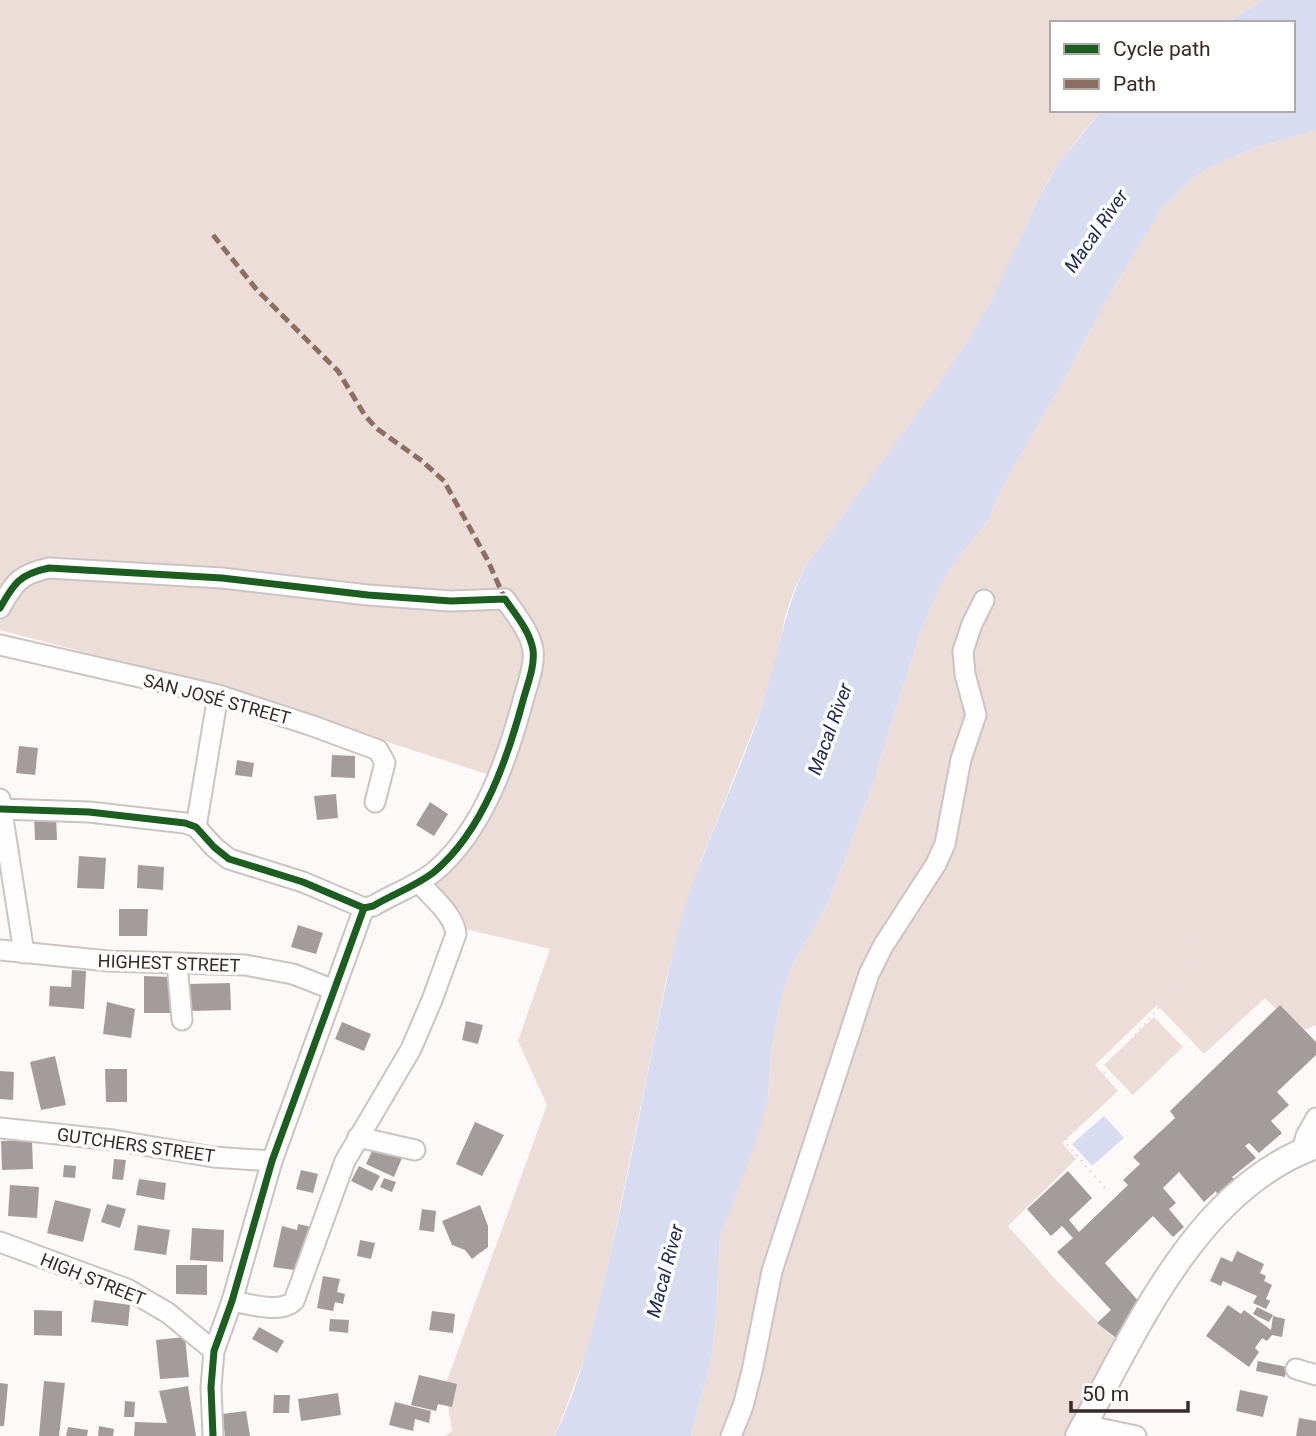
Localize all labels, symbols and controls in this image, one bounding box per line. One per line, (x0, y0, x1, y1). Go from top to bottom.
legend (1050, 21, 1295, 112)
text: Cycle path (1113, 37, 1211, 61)
text: Path (1113, 72, 1156, 96)
water label: Macal River (1059, 185, 1133, 277)
street label: SAN JOSÉ STREET (141, 669, 293, 729)
water label: Macal River (803, 679, 857, 778)
street label: HIGHEST STREET (97, 950, 241, 976)
street label: GUTCHERS STREET (56, 1124, 217, 1167)
water label: Macal River (642, 1221, 689, 1320)
street label: HIGH STREET (38, 1248, 149, 1310)
scale bar (1071, 1370, 1188, 1414)
text: 50 m (1082, 1382, 1129, 1406)

